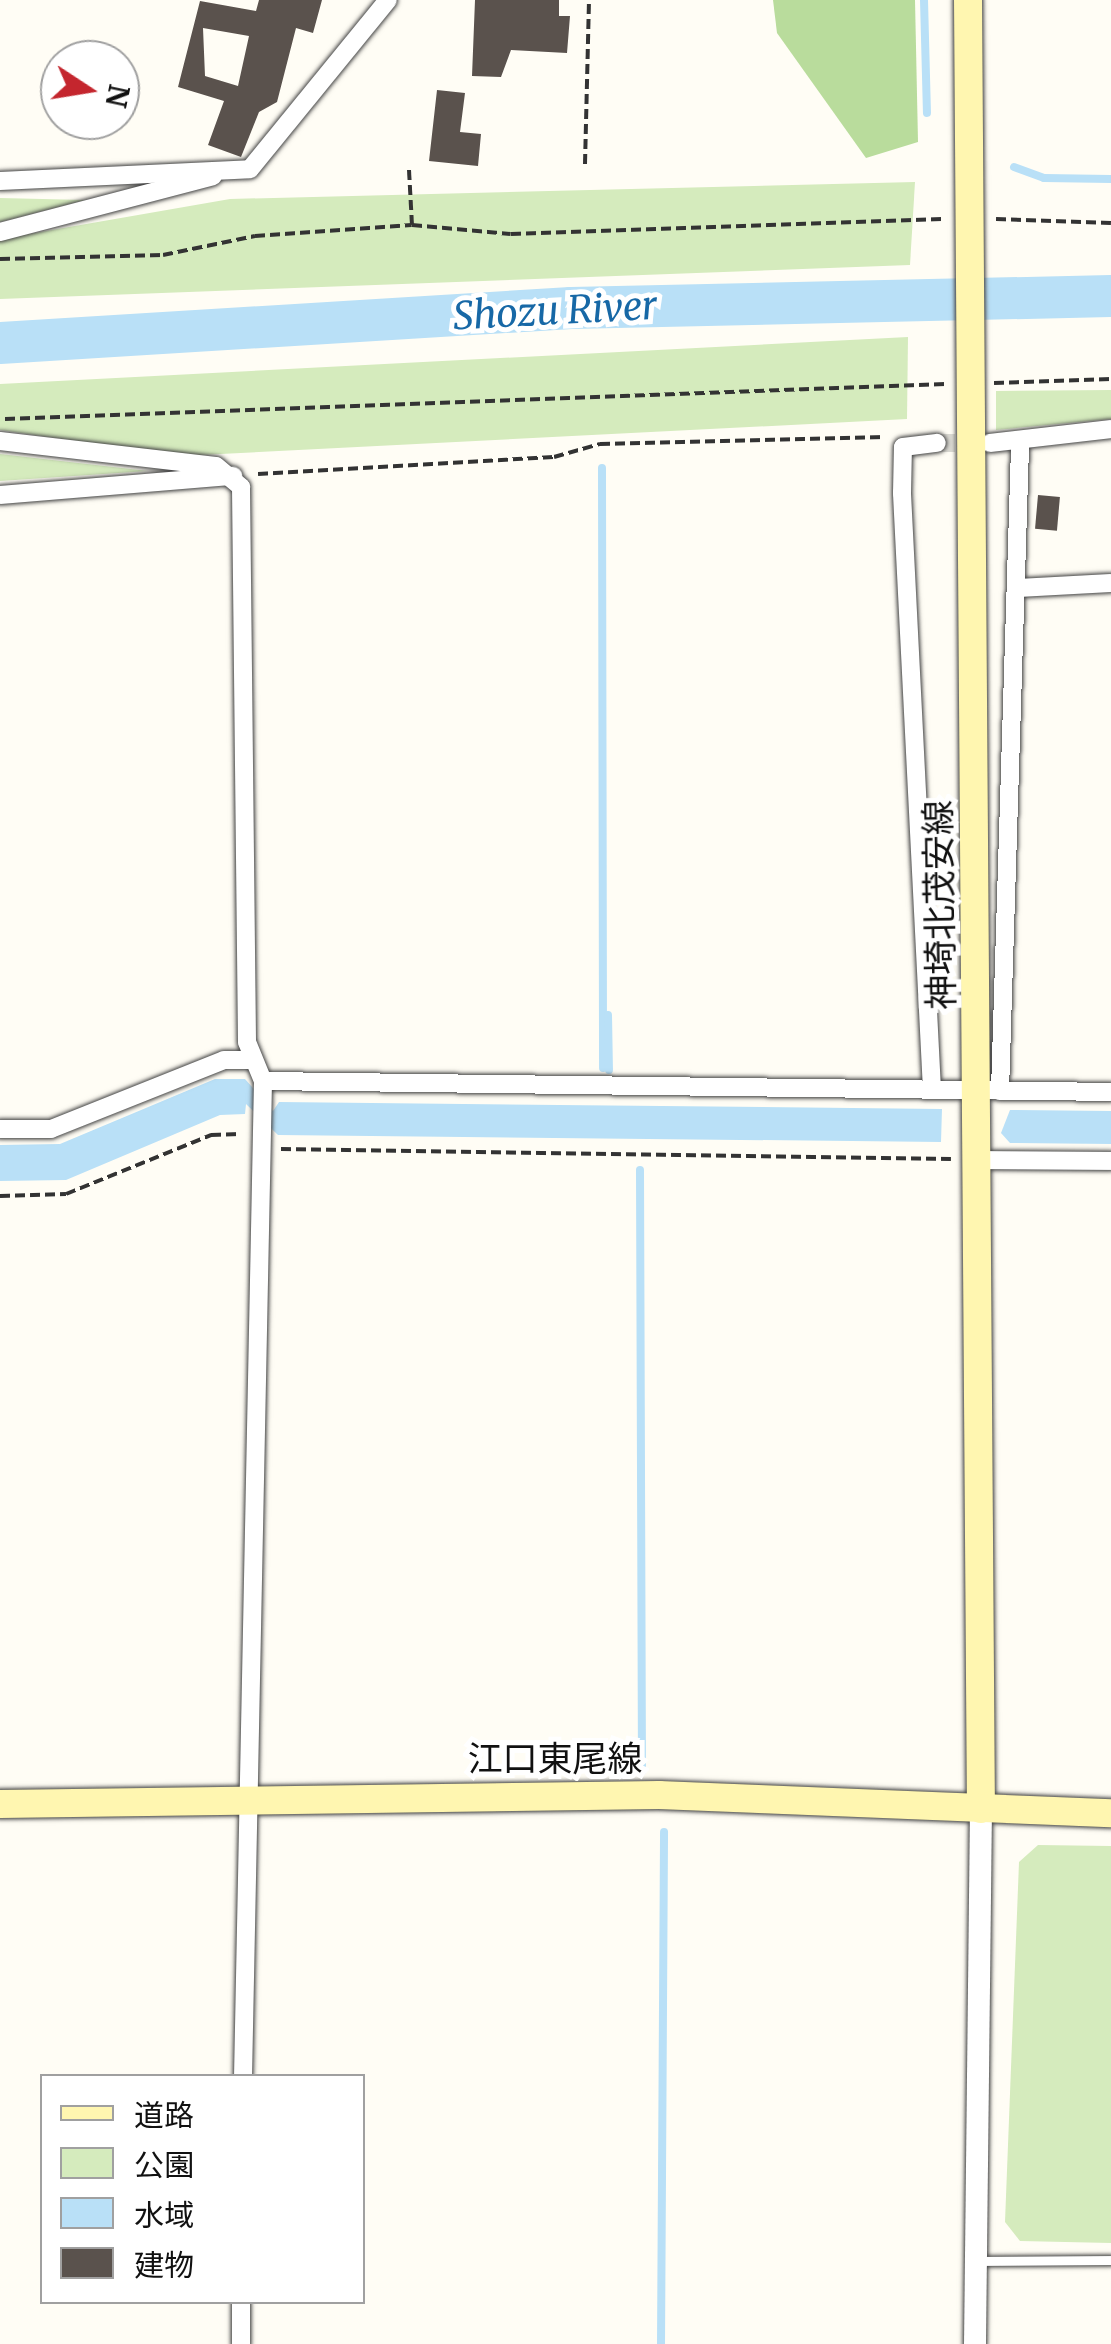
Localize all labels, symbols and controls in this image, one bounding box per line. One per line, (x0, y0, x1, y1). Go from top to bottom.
north arrow (40, 40, 140, 140)
text: N (97, 81, 137, 110)
water label: Shozu River (452, 283, 658, 339)
street label: 神埼北茂安線 (917, 800, 963, 1010)
street label: 江口東尾線 (468, 1738, 642, 1780)
legend (40, 2074, 365, 2304)
text: 道路 (134, 2096, 194, 2134)
text: 公園 (134, 2146, 194, 2184)
text: 水域 (134, 2196, 194, 2234)
text: 建物 (134, 2246, 194, 2284)

